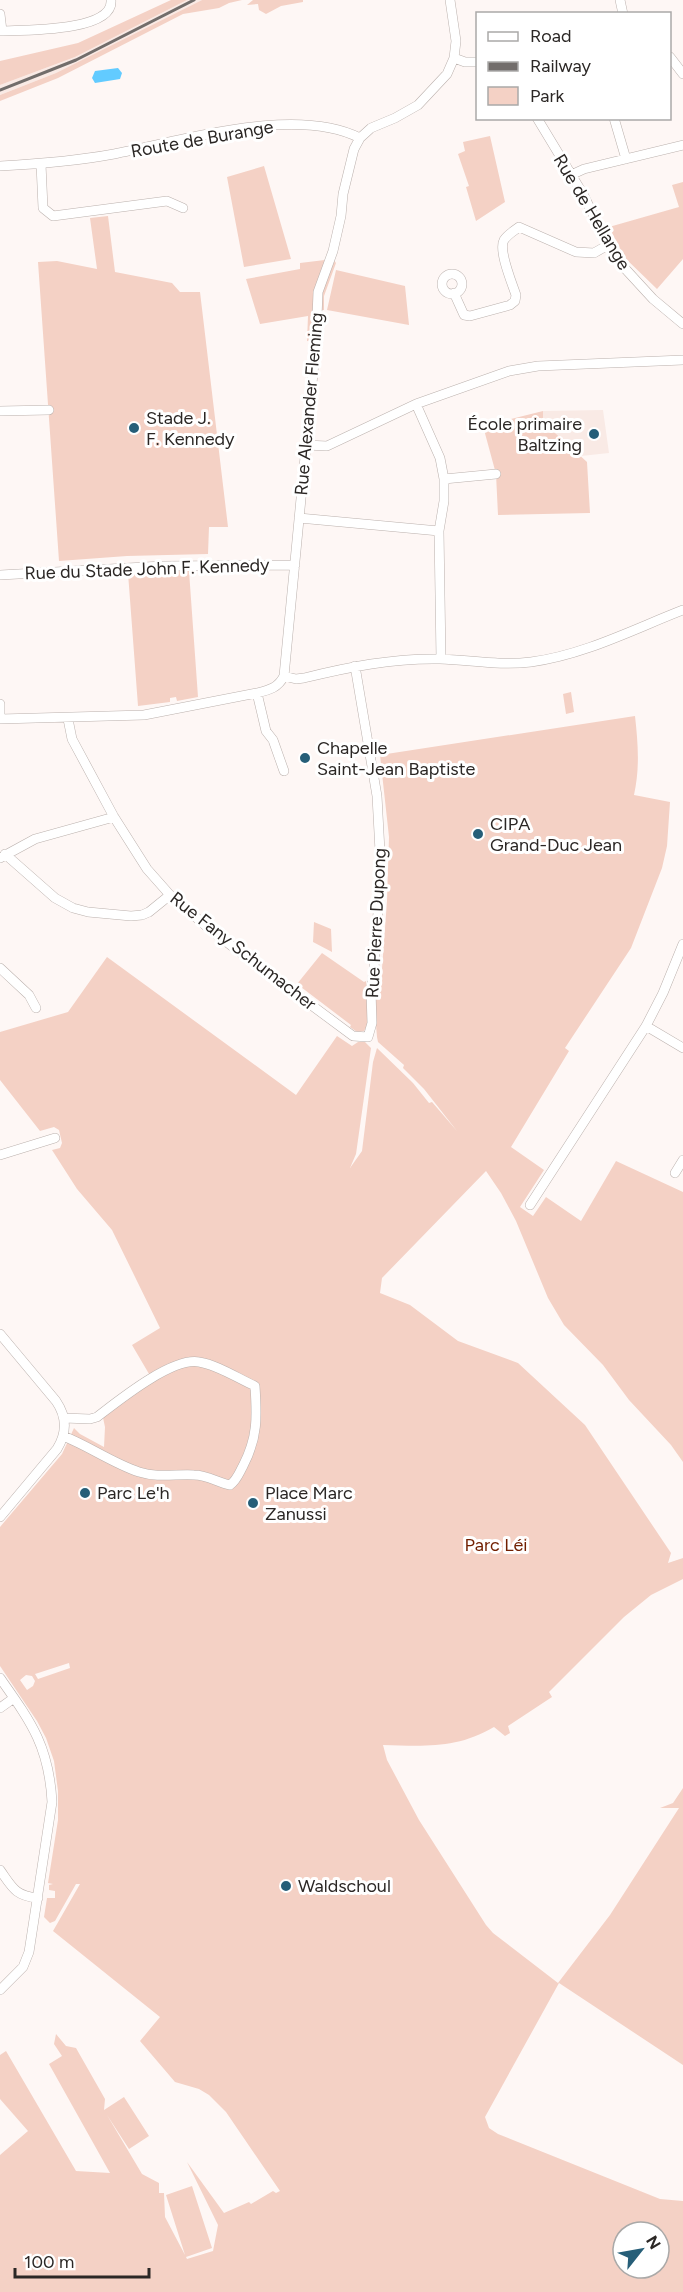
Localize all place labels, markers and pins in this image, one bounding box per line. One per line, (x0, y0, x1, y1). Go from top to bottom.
place label: Stade J. F. Kennedy (146, 407, 235, 450)
place label: École primaire Baltzing (467, 413, 582, 456)
marker: Stade J. F. Kennedy (127, 421, 141, 435)
marker: École primaire Baltzing (587, 427, 601, 441)
place label: Chapelle Saint-Jean Baptiste (317, 737, 475, 780)
marker: Chapelle Saint-Jean Baptiste (298, 751, 312, 765)
place label: CIPA Grand-Duc Jean (490, 813, 622, 856)
marker: CIPA Grand-Duc Jean (471, 827, 485, 841)
place label: Parc Le'h (97, 1482, 170, 1504)
place label: Place Marc Zanussi (265, 1482, 353, 1525)
marker: Parc Le'h (78, 1486, 92, 1500)
marker: Place Marc Zanussi (246, 1496, 260, 1510)
place label: Waldschoul (298, 1875, 391, 1897)
marker: Waldschoul (279, 1879, 293, 1893)

